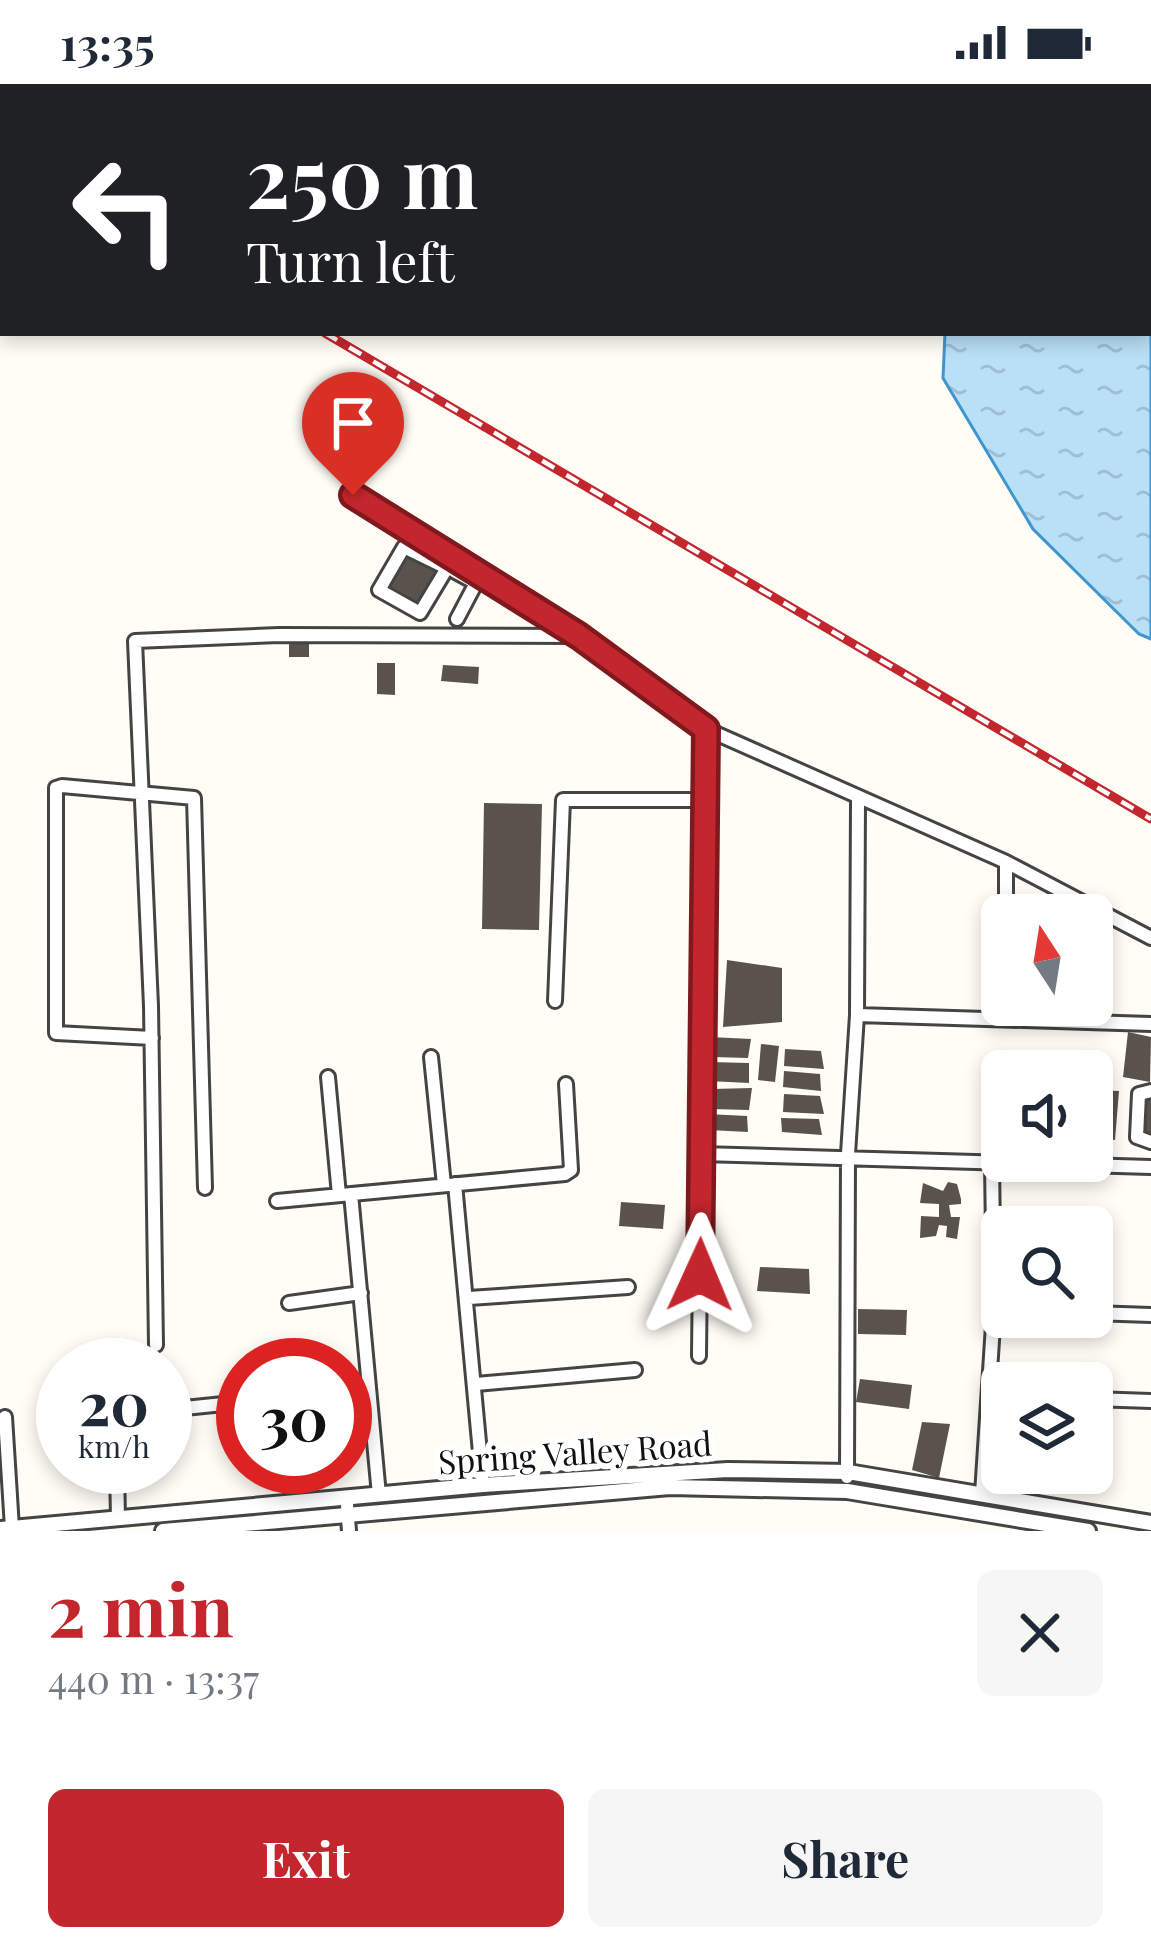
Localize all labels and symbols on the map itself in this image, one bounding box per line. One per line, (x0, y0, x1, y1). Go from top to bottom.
pin (302, 372, 404, 495)
north arrow (981, 894, 1113, 1026)
position arrow (637, 1212, 763, 1338)
speed limit sign: 30 (216, 1338, 372, 1494)
street label: Spring Valley Road (436, 1419, 713, 1483)

